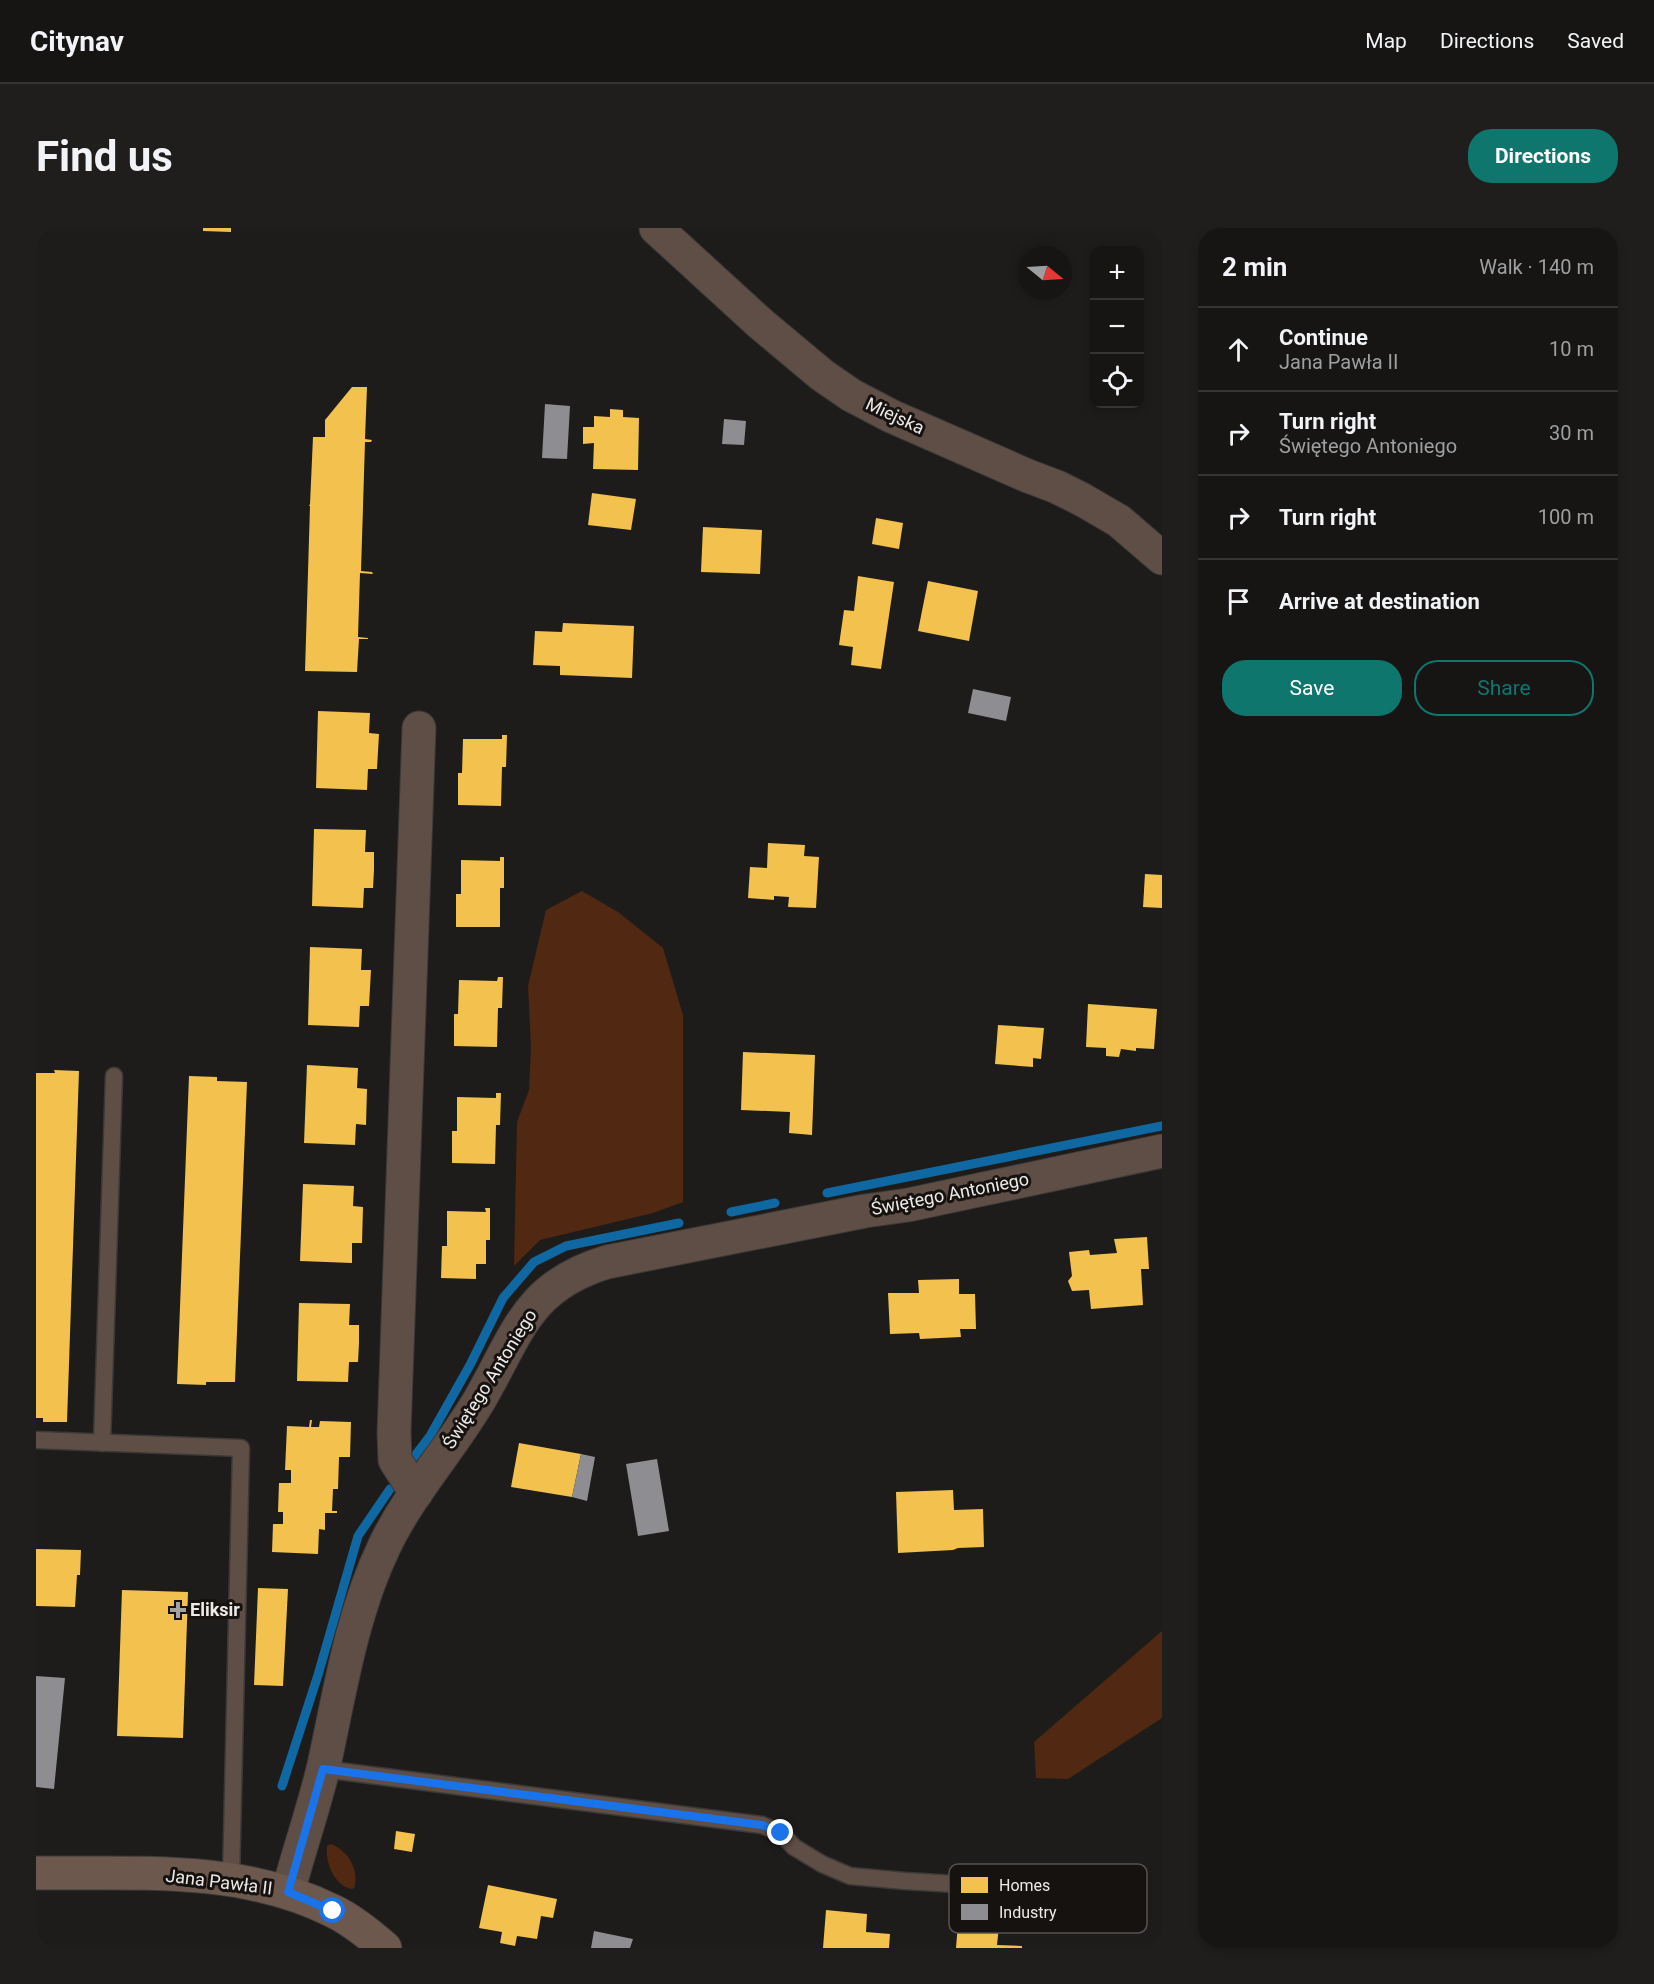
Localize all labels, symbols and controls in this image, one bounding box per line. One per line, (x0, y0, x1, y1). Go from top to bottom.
text: Citynav (30, 25, 124, 58)
text: Map (1365, 29, 1407, 53)
text: Directions (1440, 29, 1534, 53)
text: Saved (1567, 29, 1624, 53)
button: Directions (1468, 129, 1618, 183)
text: Find us (36, 132, 173, 181)
north arrow (1018, 246, 1072, 300)
map controls (1090, 246, 1144, 408)
button: + (1090, 246, 1144, 300)
text: 2 min (1222, 252, 1287, 282)
text: Walk · 140 m (1479, 255, 1594, 279)
button: − (1090, 300, 1144, 354)
text: Continue (1279, 325, 1368, 350)
icon: ahead (1222, 333, 1255, 366)
text: 10 m (1549, 337, 1594, 361)
text: Jana Pawła II (1279, 350, 1398, 374)
button: locate (1090, 354, 1144, 408)
street label: Miejska (863, 393, 928, 438)
text: Turn right (1279, 409, 1376, 434)
icon: right (1222, 417, 1255, 450)
text: 30 m (1549, 421, 1594, 445)
text: Świętego Antoniego (1279, 434, 1457, 458)
icon: right (1222, 501, 1255, 534)
text: Turn right (1279, 505, 1376, 530)
text: 100 m (1538, 505, 1594, 529)
icon: arrive (1222, 585, 1255, 618)
text: Arrive at destination (1279, 589, 1480, 614)
button: Save (1222, 660, 1402, 716)
button: Share (1414, 660, 1594, 716)
street label: Świętego Antoniego (869, 1168, 1031, 1219)
street label: Świętego Antoniego (438, 1305, 541, 1452)
place label: Eliksir (190, 1599, 240, 1620)
marker: Eliksir (171, 1603, 185, 1617)
route end (767, 1819, 793, 1845)
legend (949, 1864, 1147, 1933)
street label: Jana Pawła II (164, 1865, 274, 1898)
text: Homes (999, 1876, 1050, 1895)
route start (319, 1897, 345, 1923)
text: Industry (999, 1903, 1057, 1922)

